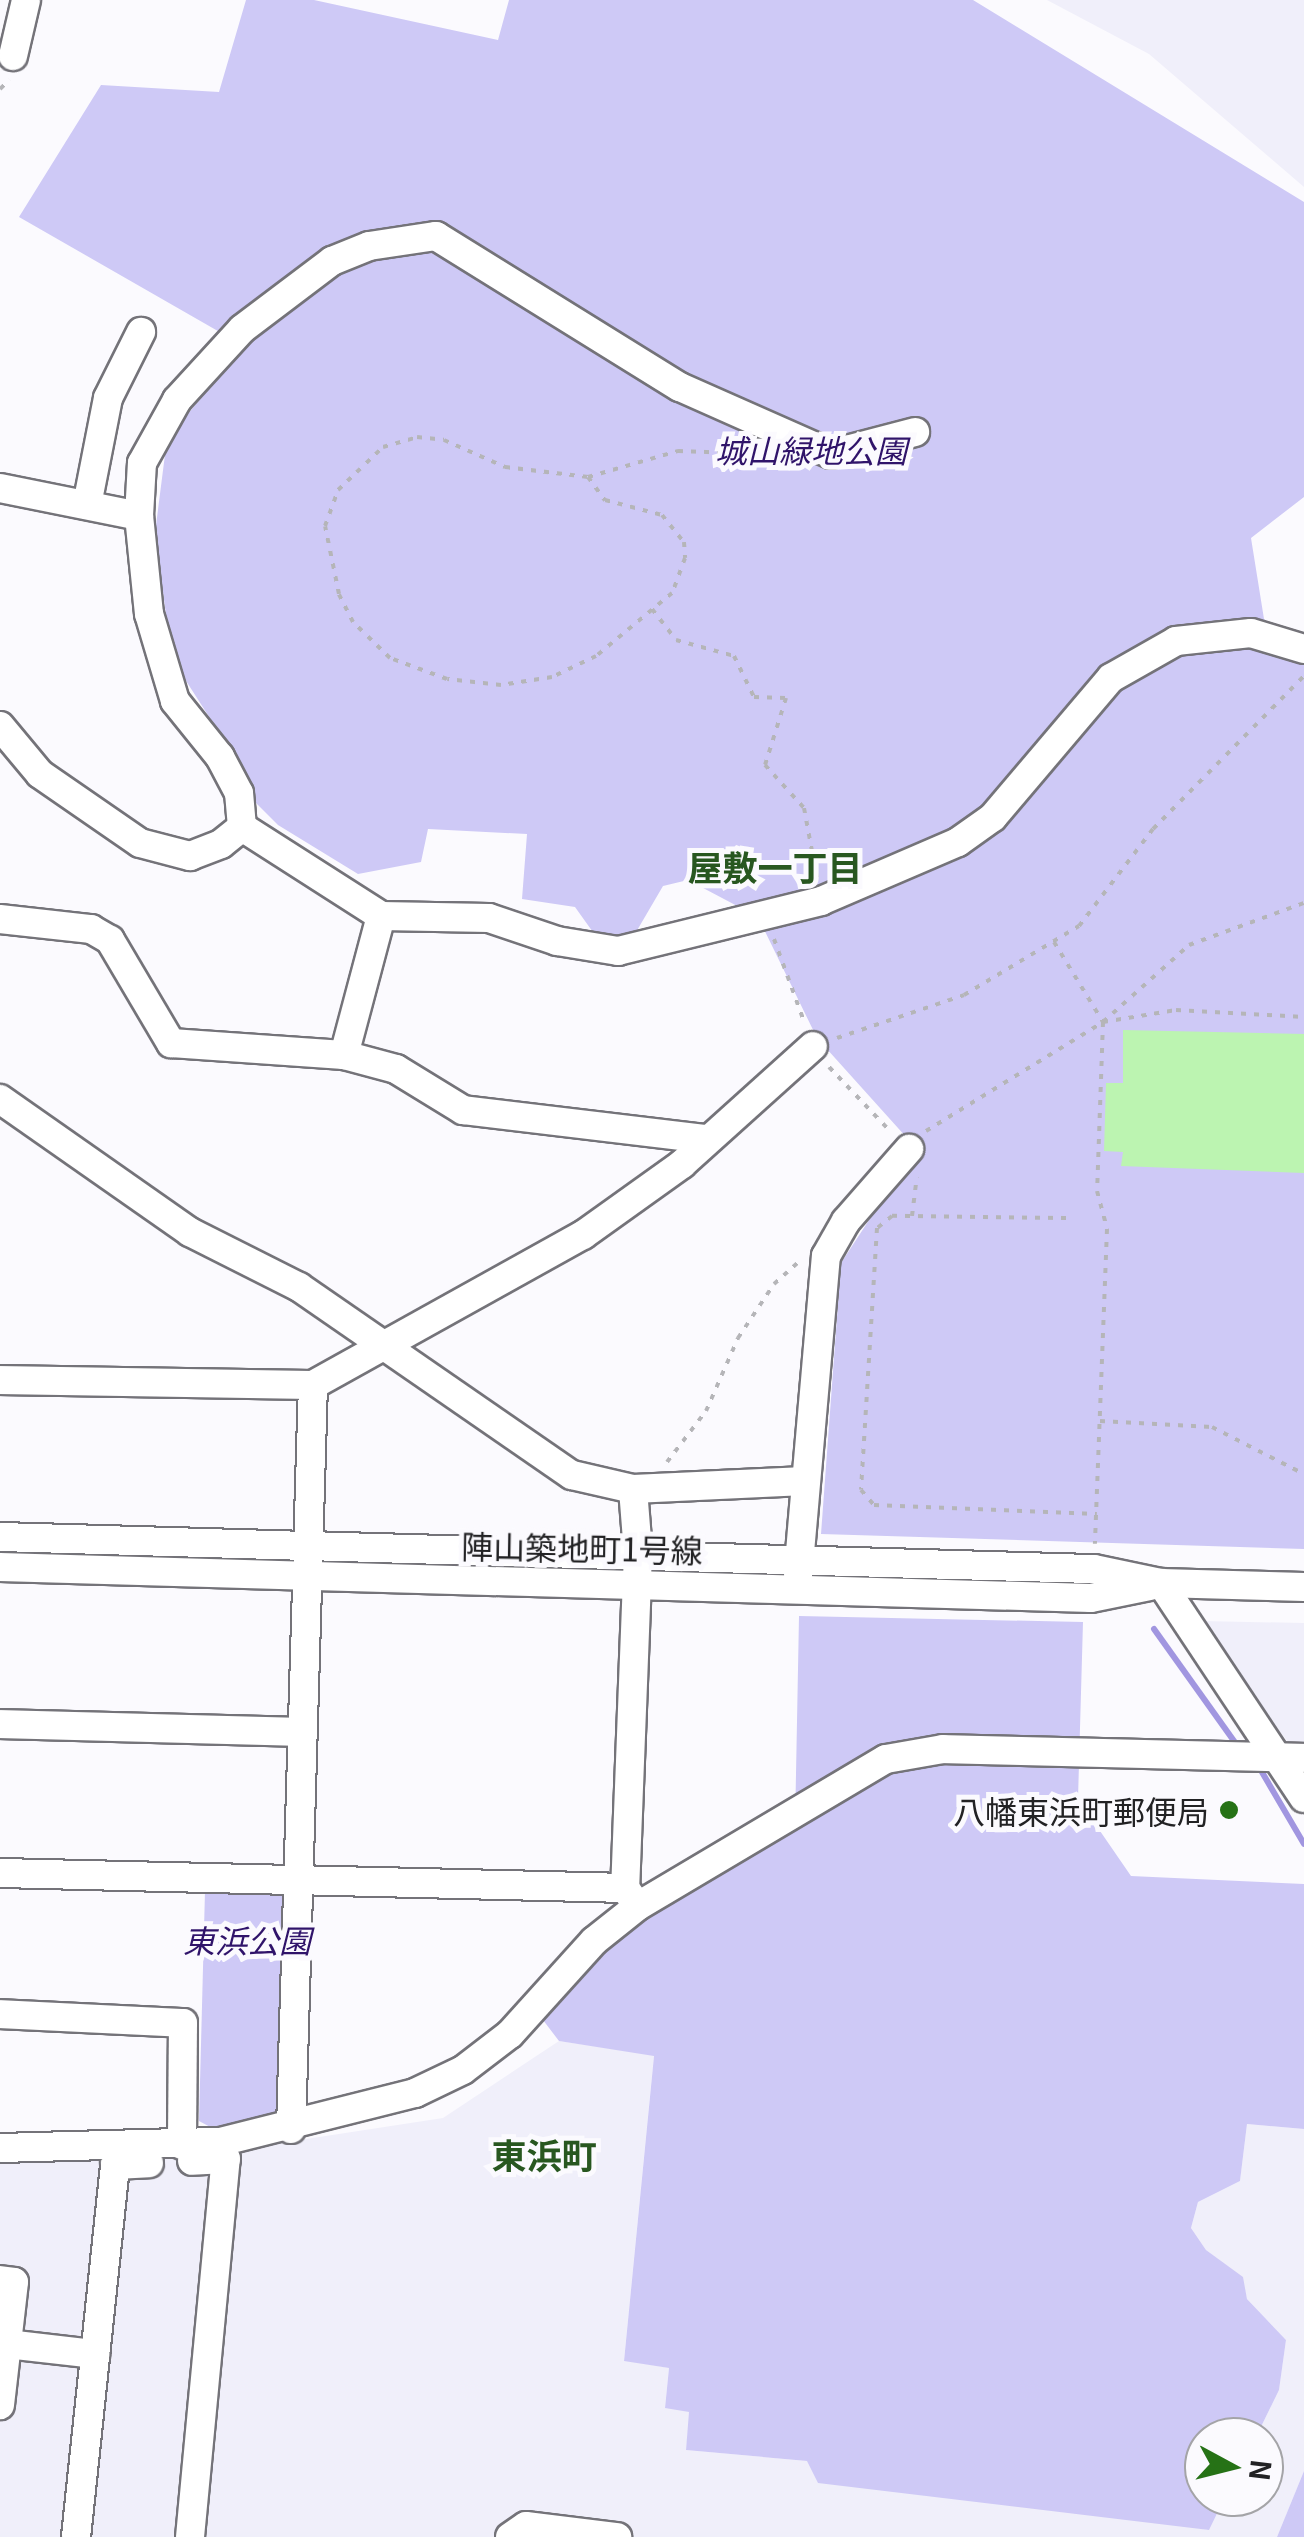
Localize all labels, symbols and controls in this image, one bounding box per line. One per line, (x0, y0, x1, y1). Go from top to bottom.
park label: 城山緑地公園 (715, 430, 907, 468)
district label: 屋敷一丁目 (688, 845, 862, 887)
street label: 陣山築地町1号線 (461, 1526, 703, 1568)
place label: 八幡東浜町郵便局 (953, 1791, 1209, 1829)
marker: 八幡東浜町郵便局 (1218, 1799, 1240, 1821)
park label: 東浜公園 (183, 1920, 311, 1958)
district label: 東浜町 (492, 2133, 596, 2175)
north arrow (1184, 2417, 1284, 2517)
text: N (1241, 2458, 1283, 2483)

